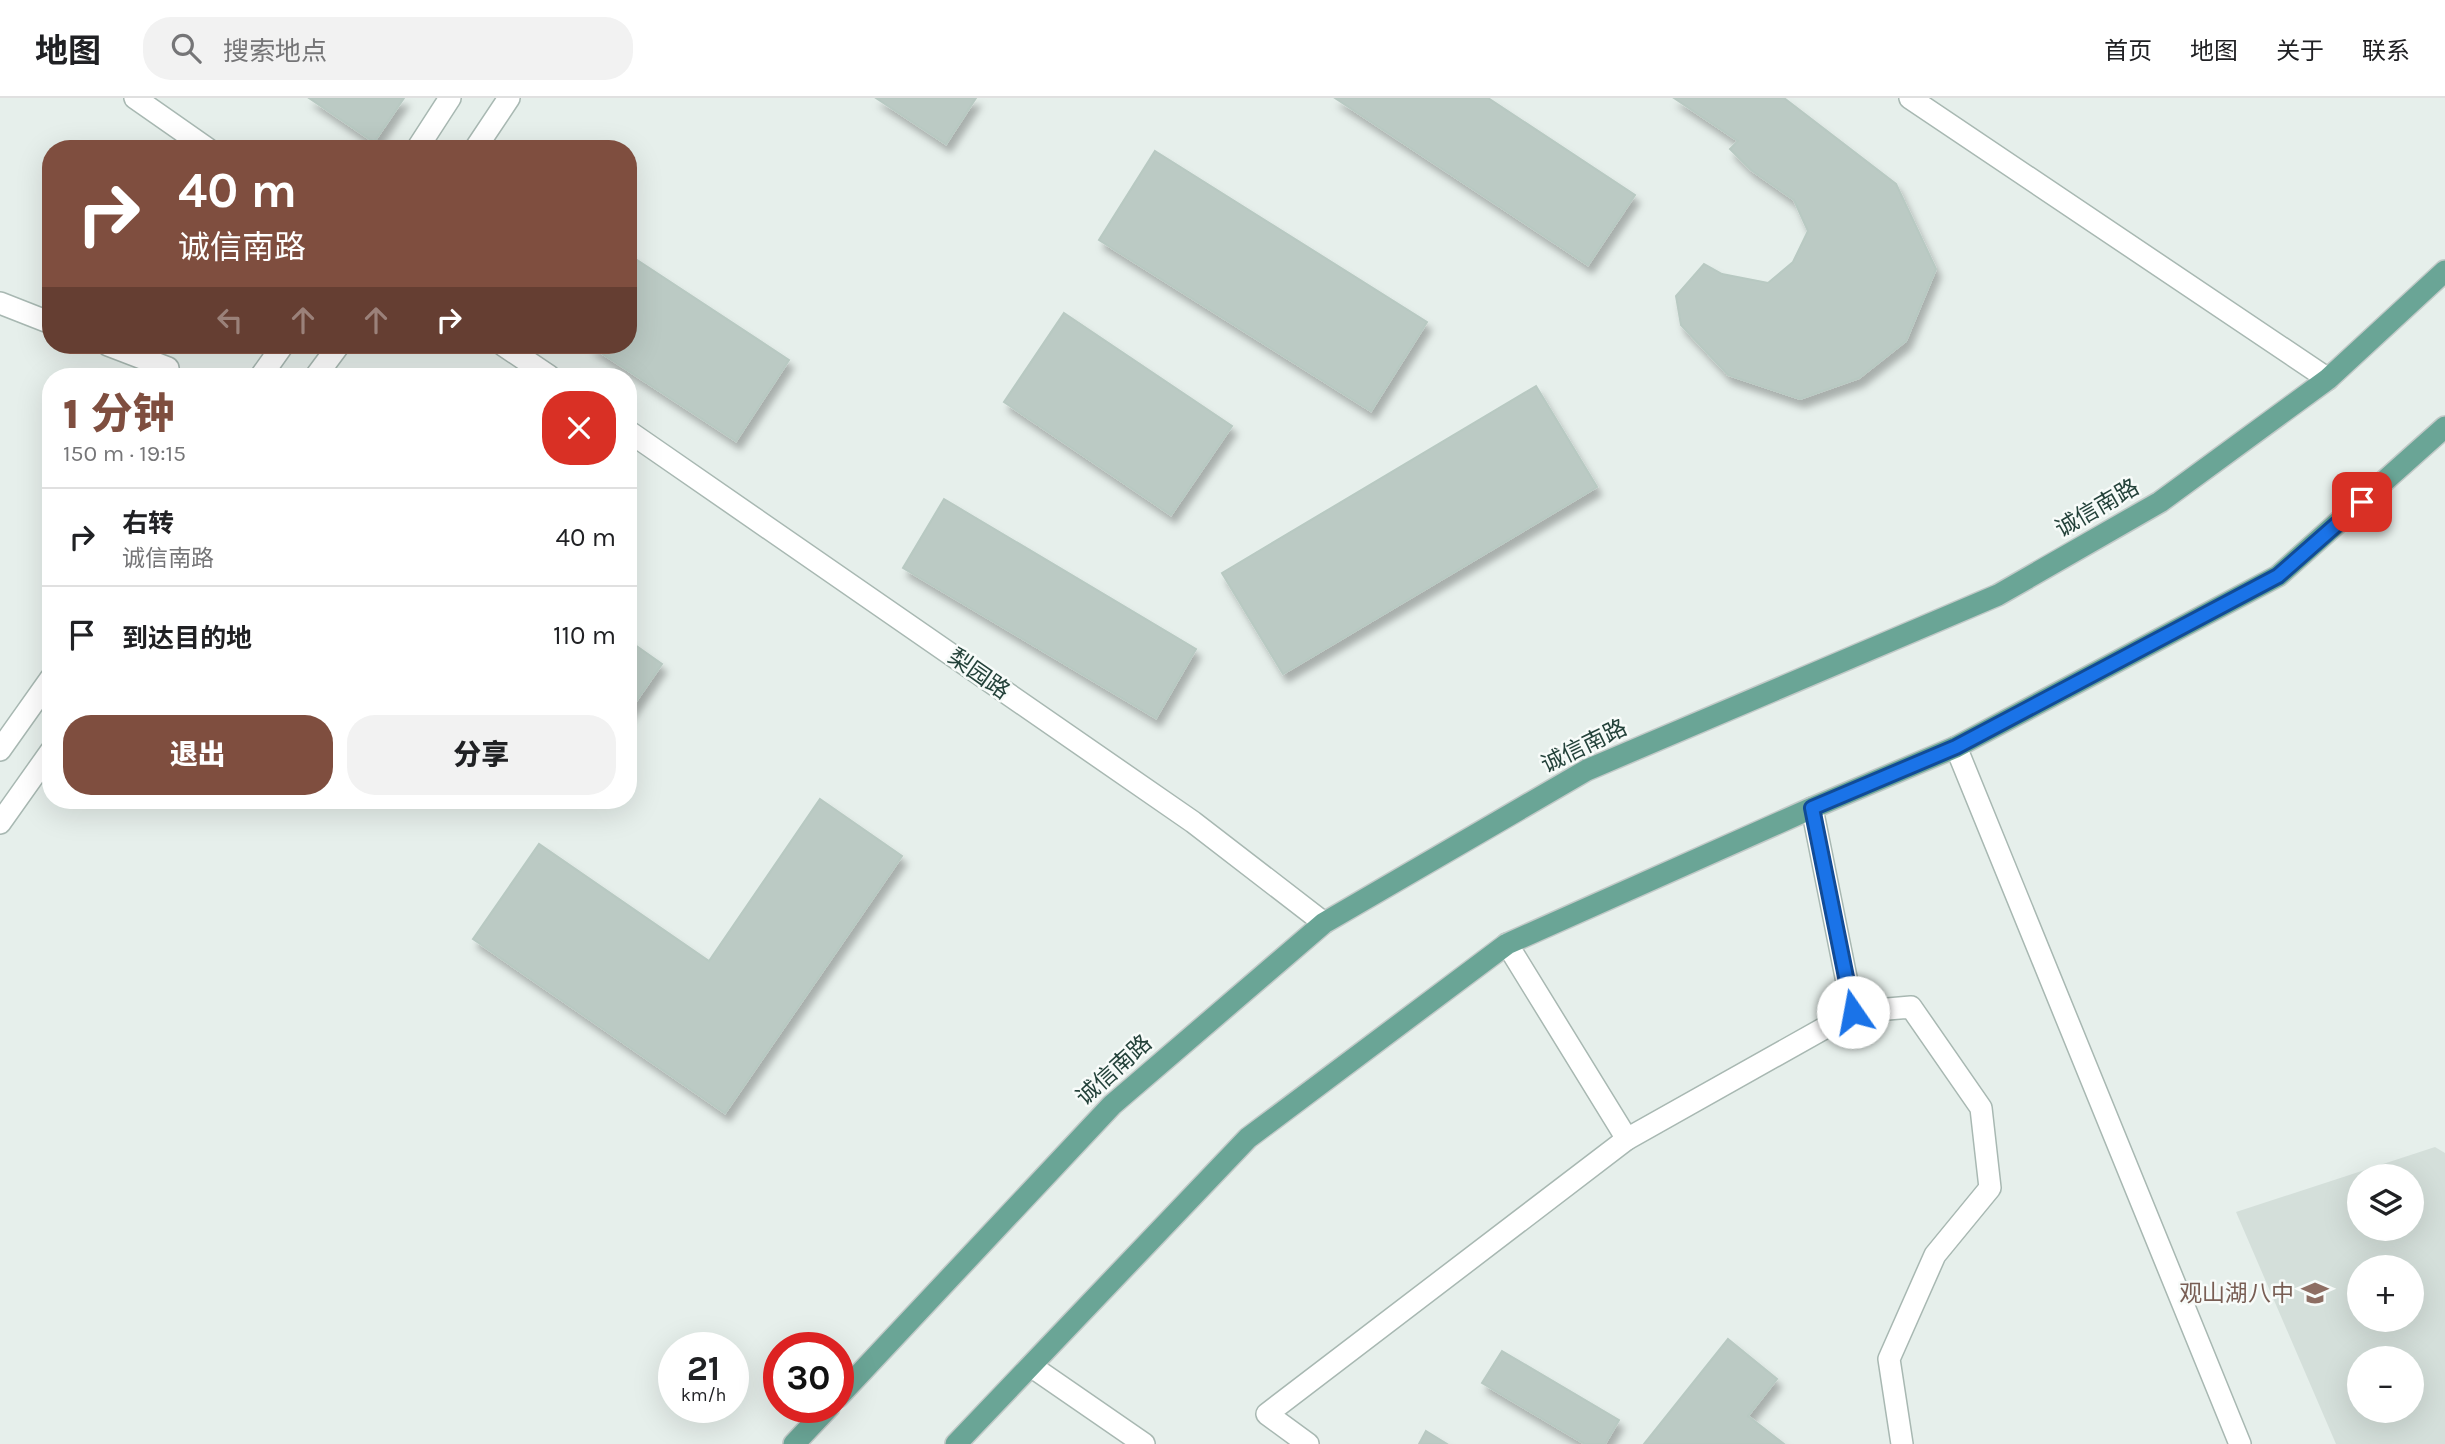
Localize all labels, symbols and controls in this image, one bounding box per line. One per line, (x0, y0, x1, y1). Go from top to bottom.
search box (143, 17, 633, 80)
icon: search (167, 29, 205, 67)
text: 地图 (35, 32, 101, 70)
text: 搜索地点 (223, 36, 327, 67)
text: 首页 (2104, 37, 2152, 65)
text: 地图 (2190, 37, 2238, 65)
text: 关于 (2276, 37, 2324, 65)
text: 联系 (2362, 37, 2410, 65)
text: 40 m (178, 162, 297, 219)
icon: right (63, 168, 154, 259)
text: 诚信南路 (178, 229, 306, 266)
icon: left (211, 301, 249, 339)
icon: ahead (284, 301, 322, 339)
icon: ahead (357, 301, 395, 339)
icon: right (430, 301, 468, 339)
text: 1 分钟 (63, 389, 174, 439)
button: close (542, 391, 616, 465)
text: 150 m · 19:15 (63, 440, 186, 467)
pin (2332, 472, 2392, 532)
street label: 诚信南路 (2050, 473, 2144, 543)
icon: arrive (2343, 483, 2381, 521)
text: 右转 (122, 508, 174, 539)
icon: right (63, 518, 101, 556)
text: 40 m (556, 522, 616, 553)
text: 诚信南路 (122, 545, 214, 572)
icon: arrive (63, 616, 101, 654)
text: 110 m (553, 620, 616, 651)
text: 到达目的地 (122, 623, 252, 654)
street label: 梨园路 (943, 643, 1015, 705)
street label: 诚信南路 (1537, 714, 1631, 778)
button: 退出 (63, 715, 333, 795)
button: 分享 (347, 715, 616, 795)
position arrow (1816, 975, 1890, 1049)
street label: 诚信南路 (1071, 1029, 1157, 1111)
map controls (2347, 1164, 2424, 1423)
button: layers (2347, 1164, 2424, 1241)
button: + (2347, 1255, 2424, 1332)
school or university icon: 观山湖八中 (2300, 1278, 2330, 1308)
place label: 观山湖八中 (2179, 1280, 2294, 1307)
speed limit sign: 30 (763, 1332, 854, 1423)
button: − (2347, 1346, 2424, 1423)
text: 21 (687, 1348, 720, 1389)
text: km/h (681, 1384, 726, 1406)

